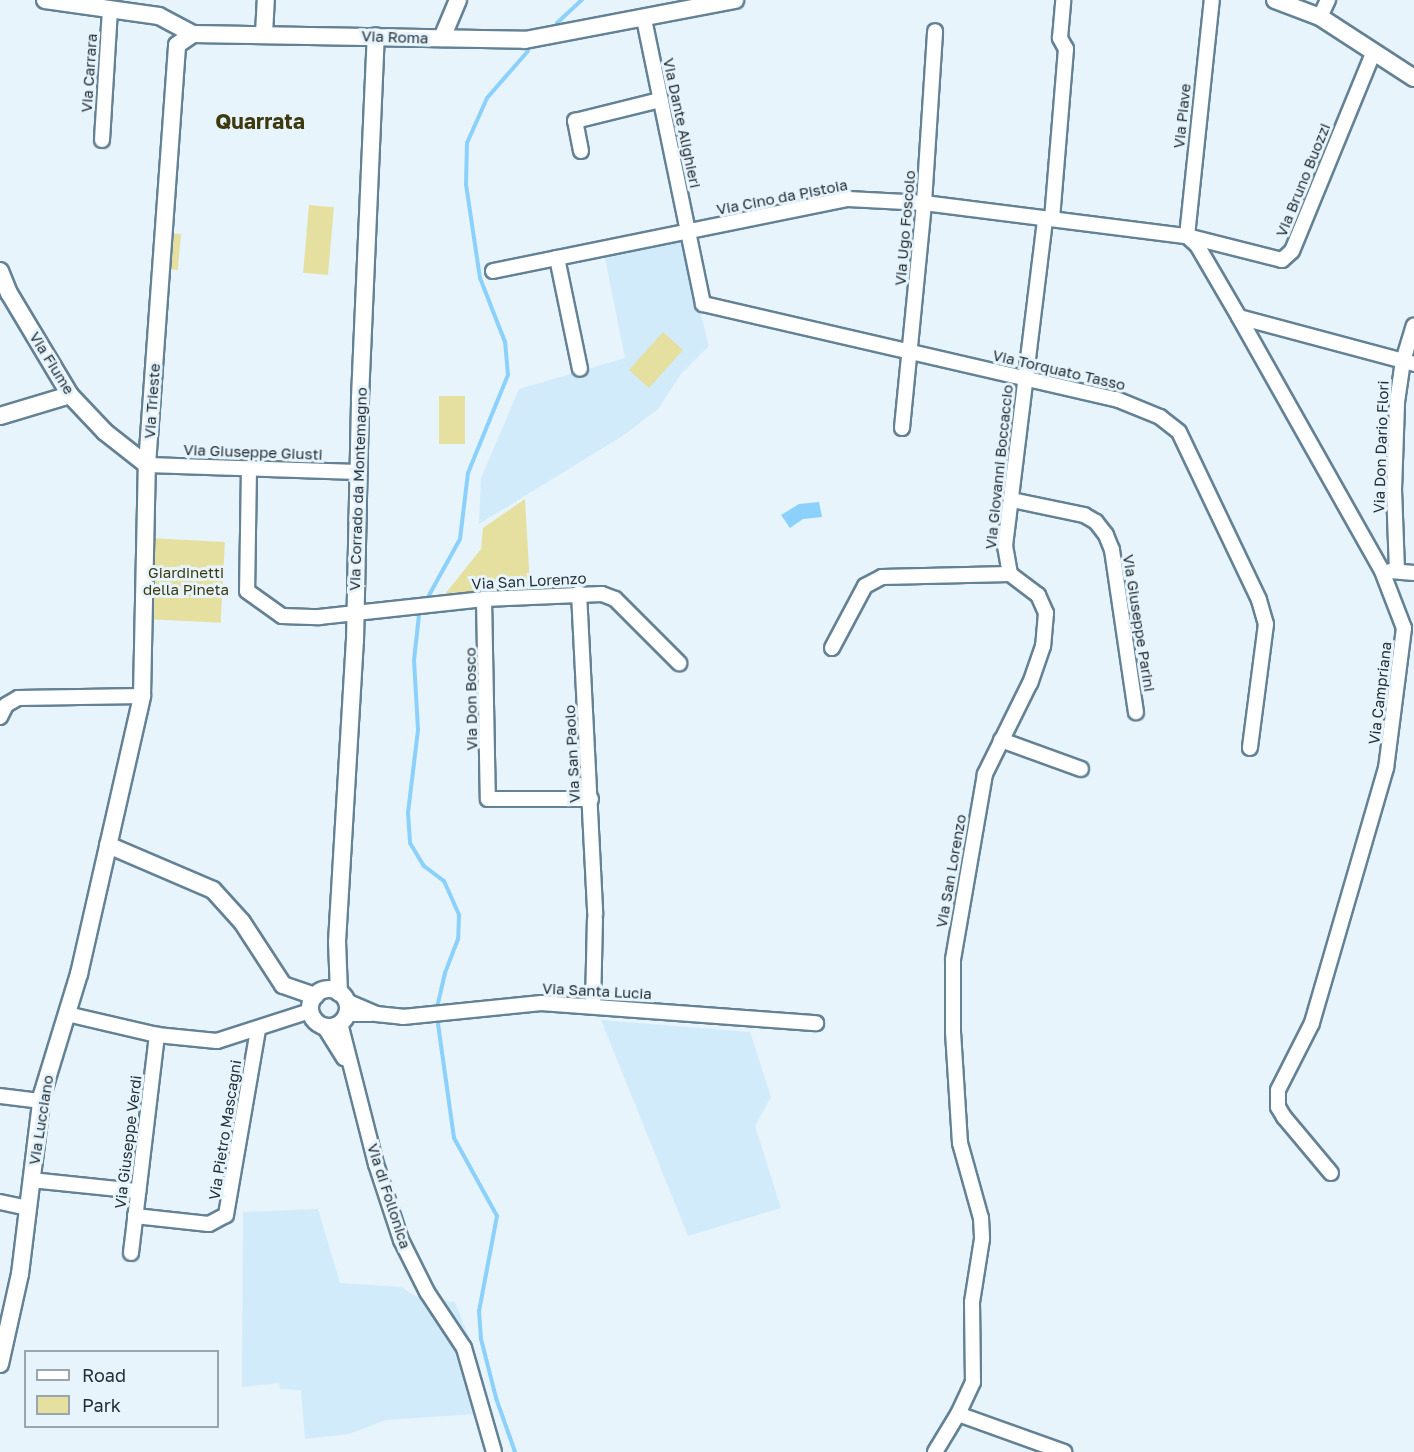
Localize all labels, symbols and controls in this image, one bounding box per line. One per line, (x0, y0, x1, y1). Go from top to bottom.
street label: Via Roma (361, 27, 429, 47)
street label: Via Carrara (77, 33, 101, 113)
street label: Via Dante Alighieri (659, 56, 705, 190)
street label: Via Piave (1170, 83, 1194, 149)
district label: Quarrata (215, 108, 305, 134)
street label: Via Bruno Buozzi (1272, 121, 1334, 239)
street label: Via Ugo Foscolo (891, 170, 919, 286)
street label: Via Cino da Pistoia (715, 175, 849, 219)
street label: Via Fiume (26, 328, 78, 398)
street label: Via Torquato Tasso (991, 346, 1127, 394)
street label: Via Trieste (140, 363, 164, 439)
street label: Via Don Dario Flori (1370, 380, 1392, 514)
street label: Via Giovanni Boccaccio (981, 384, 1017, 550)
street label: Via Corrado da Montemagno (345, 387, 371, 591)
street label: Via Giuseppe Giusti (183, 441, 323, 463)
street label: Via Giuseppe Parini (1119, 553, 1159, 693)
park label: Giardinetti della Pineta (143, 563, 229, 598)
street label: Via San Lorenzo (471, 569, 587, 593)
street label: Via Campriana (1365, 641, 1395, 745)
street label: Via Don Bosco (461, 647, 481, 751)
street label: Via San Paolo (560, 705, 584, 803)
street label: Via San Lorenzo (932, 813, 970, 929)
street label: Via Santa Lucia (542, 979, 652, 1003)
street label: Via Pietro Mascagni (205, 1059, 245, 1201)
street label: Via Lucciano (25, 1074, 57, 1166)
street label: Via Giuseppe Verdi (111, 1074, 145, 1210)
street label: Via di Follonica (364, 1141, 414, 1251)
legend (24, 1350, 219, 1428)
text: Road (82, 1364, 126, 1386)
text: Park (82, 1394, 121, 1416)

